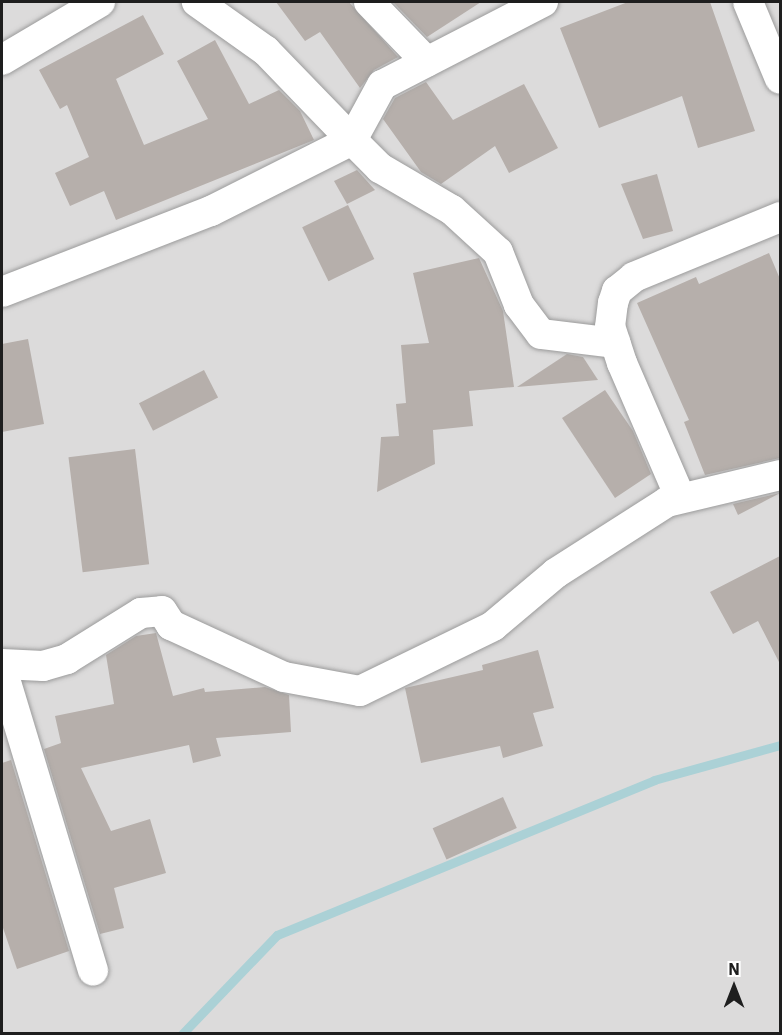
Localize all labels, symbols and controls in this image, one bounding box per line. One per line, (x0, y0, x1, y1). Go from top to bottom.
north arrow (704, 957, 764, 1017)
text: N (728, 959, 740, 979)

